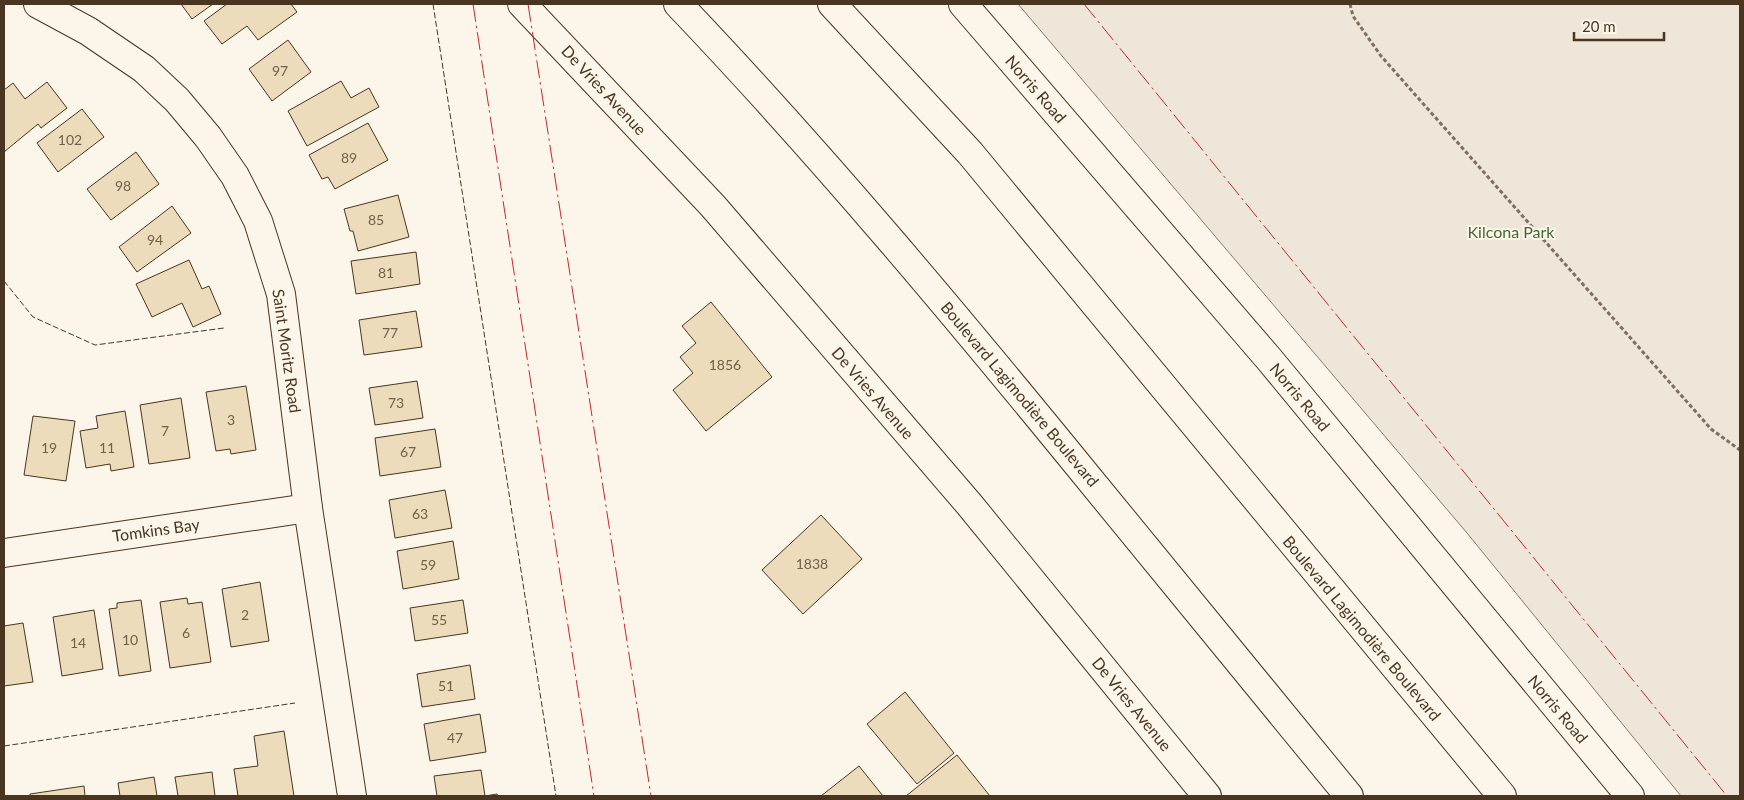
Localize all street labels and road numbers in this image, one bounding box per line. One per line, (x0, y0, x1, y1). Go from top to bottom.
street label: De Vries Avenue (558, 41, 651, 138)
street label: Norris Road (1002, 51, 1071, 126)
street label: Saint Moritz Road (269, 288, 306, 414)
street label: Boulevard Lagimodière Boulevard (937, 297, 1103, 490)
street label: De Vries Avenue (828, 343, 918, 443)
street label: Norris Road (1266, 359, 1334, 435)
street label: Tomkins Bay (111, 514, 202, 545)
street label: Boulevard Lagimodière Boulevard (1279, 531, 1445, 724)
street label: De Vries Avenue (1089, 653, 1176, 755)
street label: Norris Road (1524, 671, 1592, 747)

